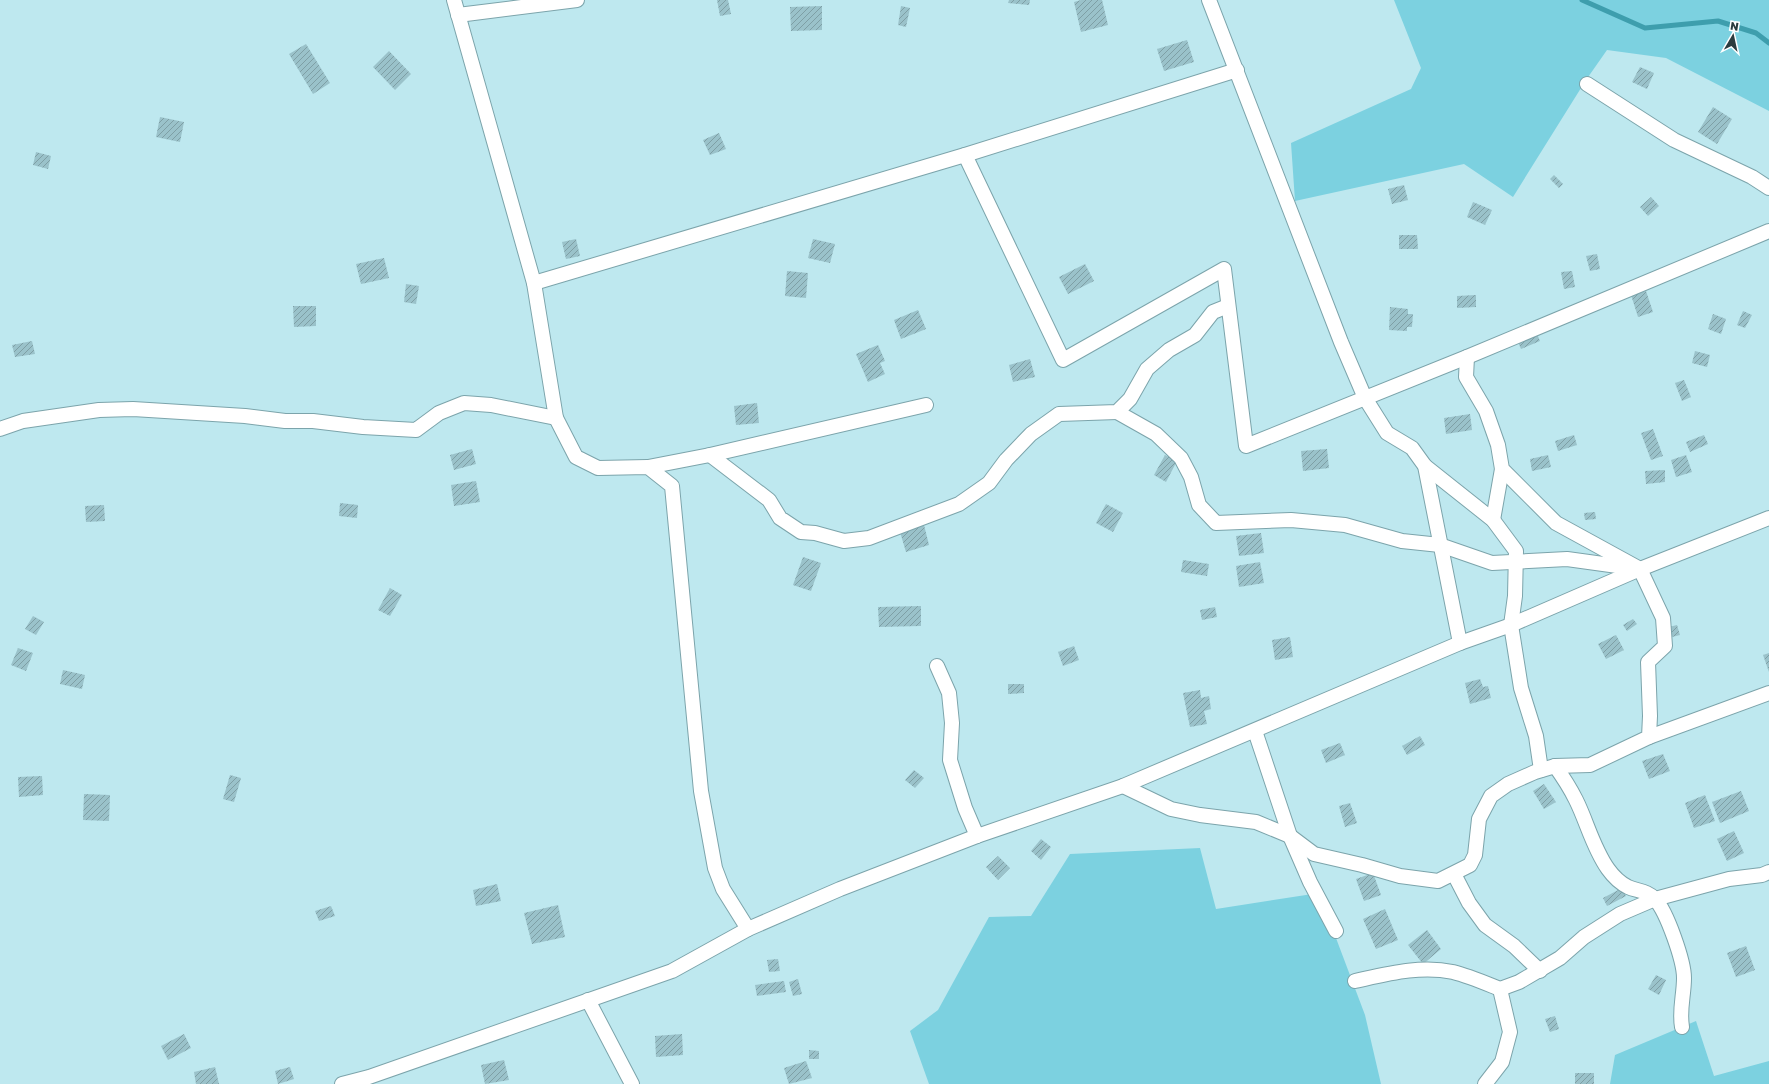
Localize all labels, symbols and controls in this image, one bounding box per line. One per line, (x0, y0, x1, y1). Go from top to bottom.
north arrow (1713, 16, 1753, 56)
text: N (1729, 19, 1740, 33)

